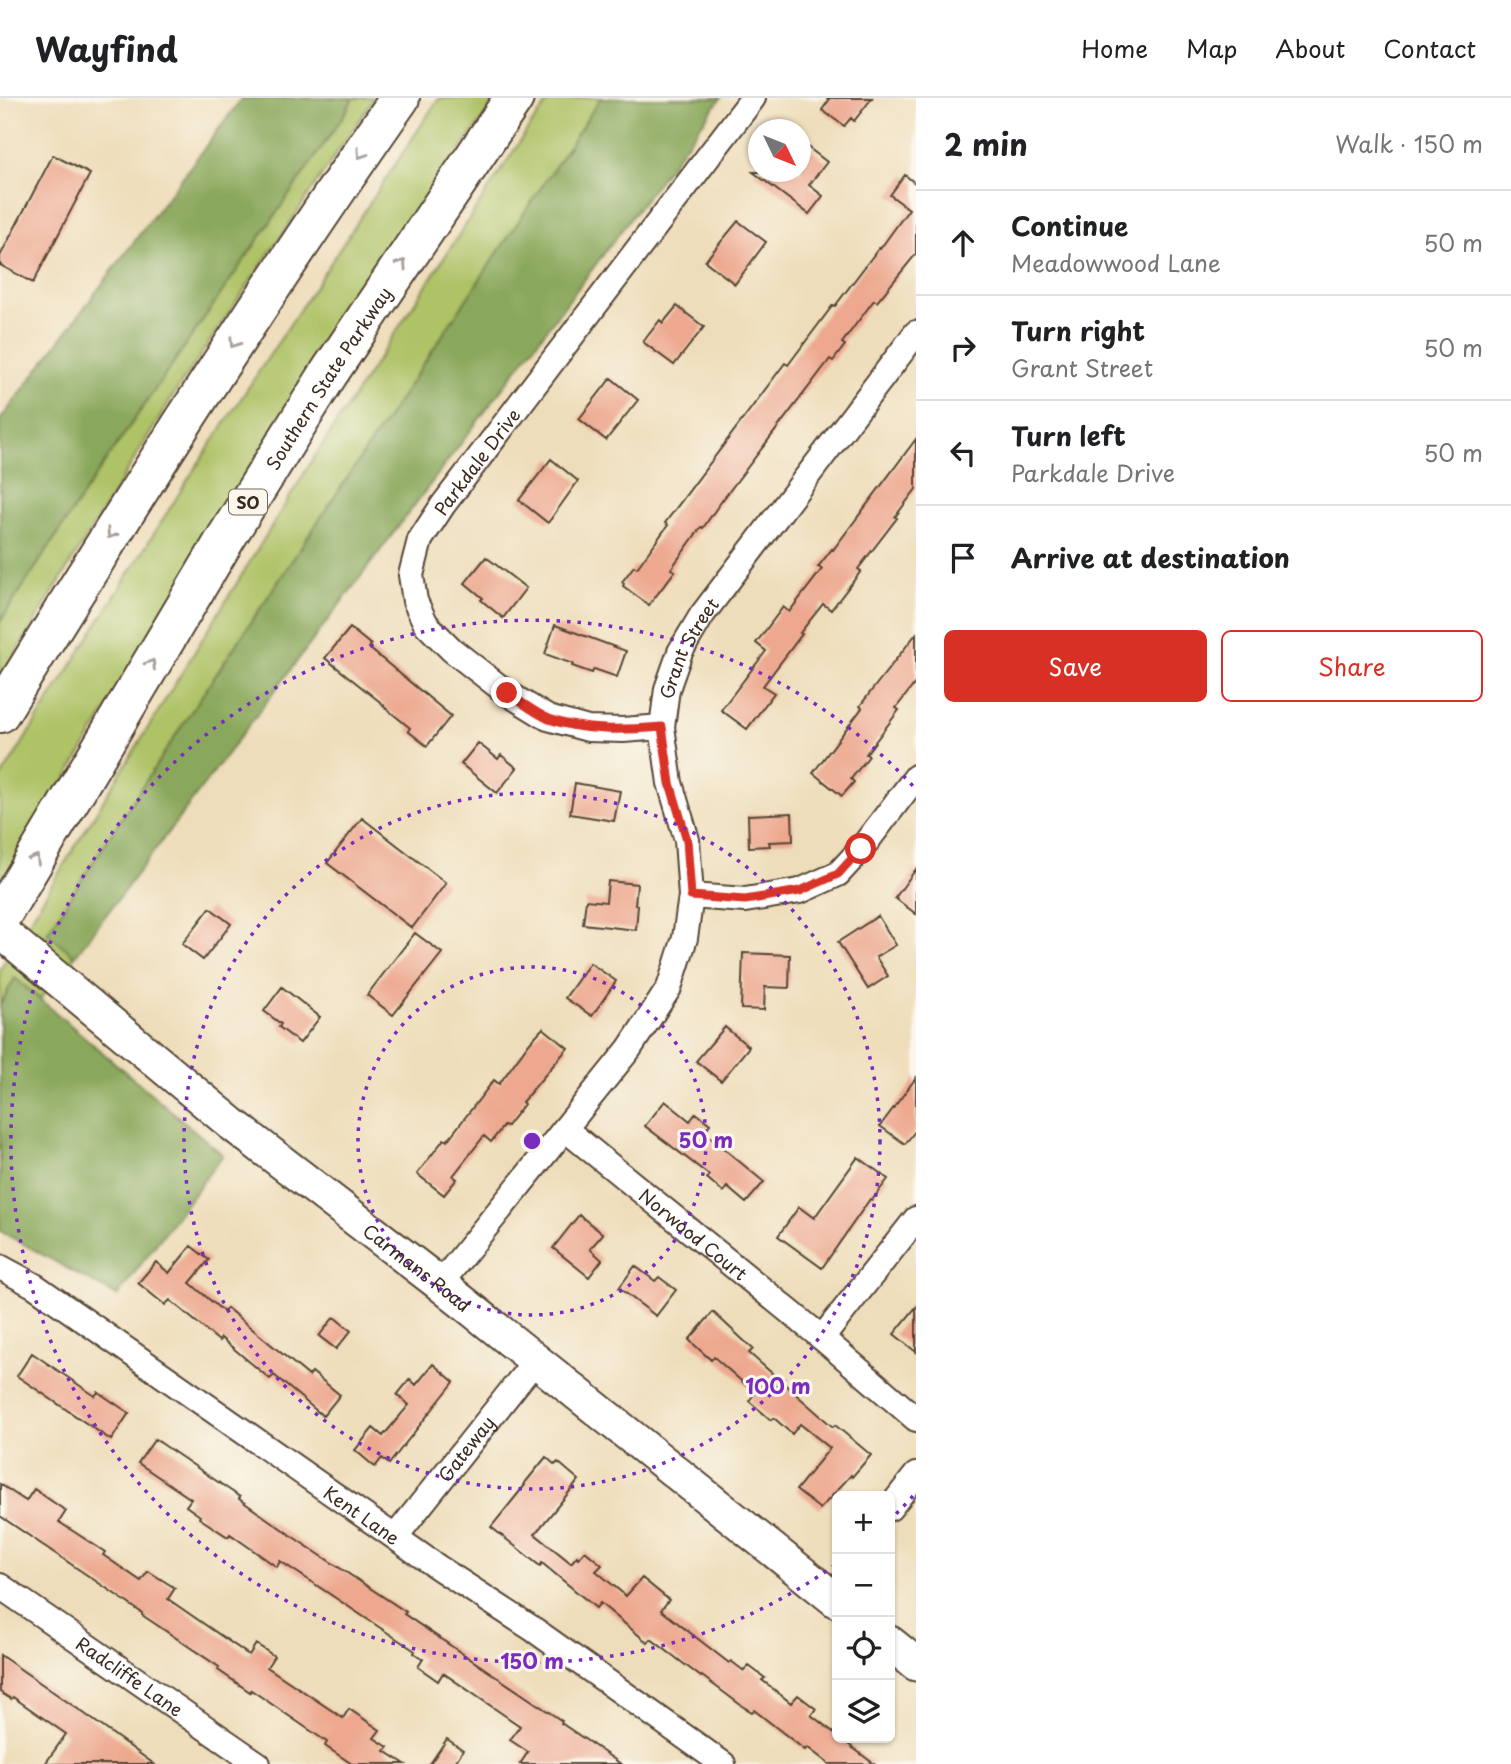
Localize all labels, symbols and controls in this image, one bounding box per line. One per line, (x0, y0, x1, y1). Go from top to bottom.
text: Wayfind (35, 23, 178, 73)
text: Home (1081, 30, 1148, 66)
text: Map (1186, 30, 1237, 66)
text: About (1275, 30, 1345, 66)
text: Contact (1383, 30, 1476, 66)
north arrow (748, 119, 811, 182)
text: 2 min (944, 121, 1028, 166)
text: Walk · 150 m (1335, 126, 1483, 161)
one-way arrow (357, 146, 370, 159)
text: Continue (1011, 206, 1128, 245)
icon: ahead (944, 224, 982, 262)
text: 50 m (1423, 225, 1483, 260)
text: Meadowwood Lane (1011, 245, 1221, 280)
one-way arrow (394, 259, 406, 272)
street label: Southern State Parkway (259, 281, 397, 475)
text: Turn right (1011, 311, 1145, 350)
icon: right (944, 329, 982, 367)
text: 50 m (1423, 330, 1483, 365)
one-way arrow (230, 335, 243, 348)
text: Grant Street (1011, 350, 1153, 385)
street label: Parkdale Drive (427, 402, 526, 520)
text: Turn left (1011, 416, 1126, 455)
icon: left (944, 434, 982, 472)
text: 50 m (1423, 435, 1483, 470)
text: Parkdale Drive (1011, 455, 1175, 490)
road number: SO (229, 490, 267, 514)
one-way arrow (107, 527, 120, 540)
text: Arrive at destination (1011, 538, 1290, 577)
icon: arrive (944, 539, 982, 577)
street label: Grant Street (652, 591, 725, 700)
button: Save (944, 630, 1207, 702)
button: Share (1221, 630, 1483, 702)
one-way arrow (143, 658, 156, 671)
route end (491, 677, 522, 708)
route start (845, 833, 876, 864)
one-way arrow (27, 854, 40, 867)
text: 50 m (679, 1123, 733, 1155)
centre of rings (520, 1129, 544, 1153)
street label: Norwood Court (634, 1181, 754, 1286)
street label: Carmans Road (358, 1216, 477, 1318)
text: 100 m (745, 1369, 811, 1401)
street label: Gateway (431, 1410, 500, 1487)
street label: Kent Lane (319, 1478, 406, 1551)
map controls (832, 1491, 895, 1743)
button: + (832, 1491, 895, 1554)
button: − (832, 1554, 895, 1617)
button: locate (832, 1617, 895, 1680)
street label: Radcliffe Lane (71, 1629, 189, 1722)
text: 150 m (500, 1644, 564, 1676)
button: layers (832, 1680, 895, 1743)

